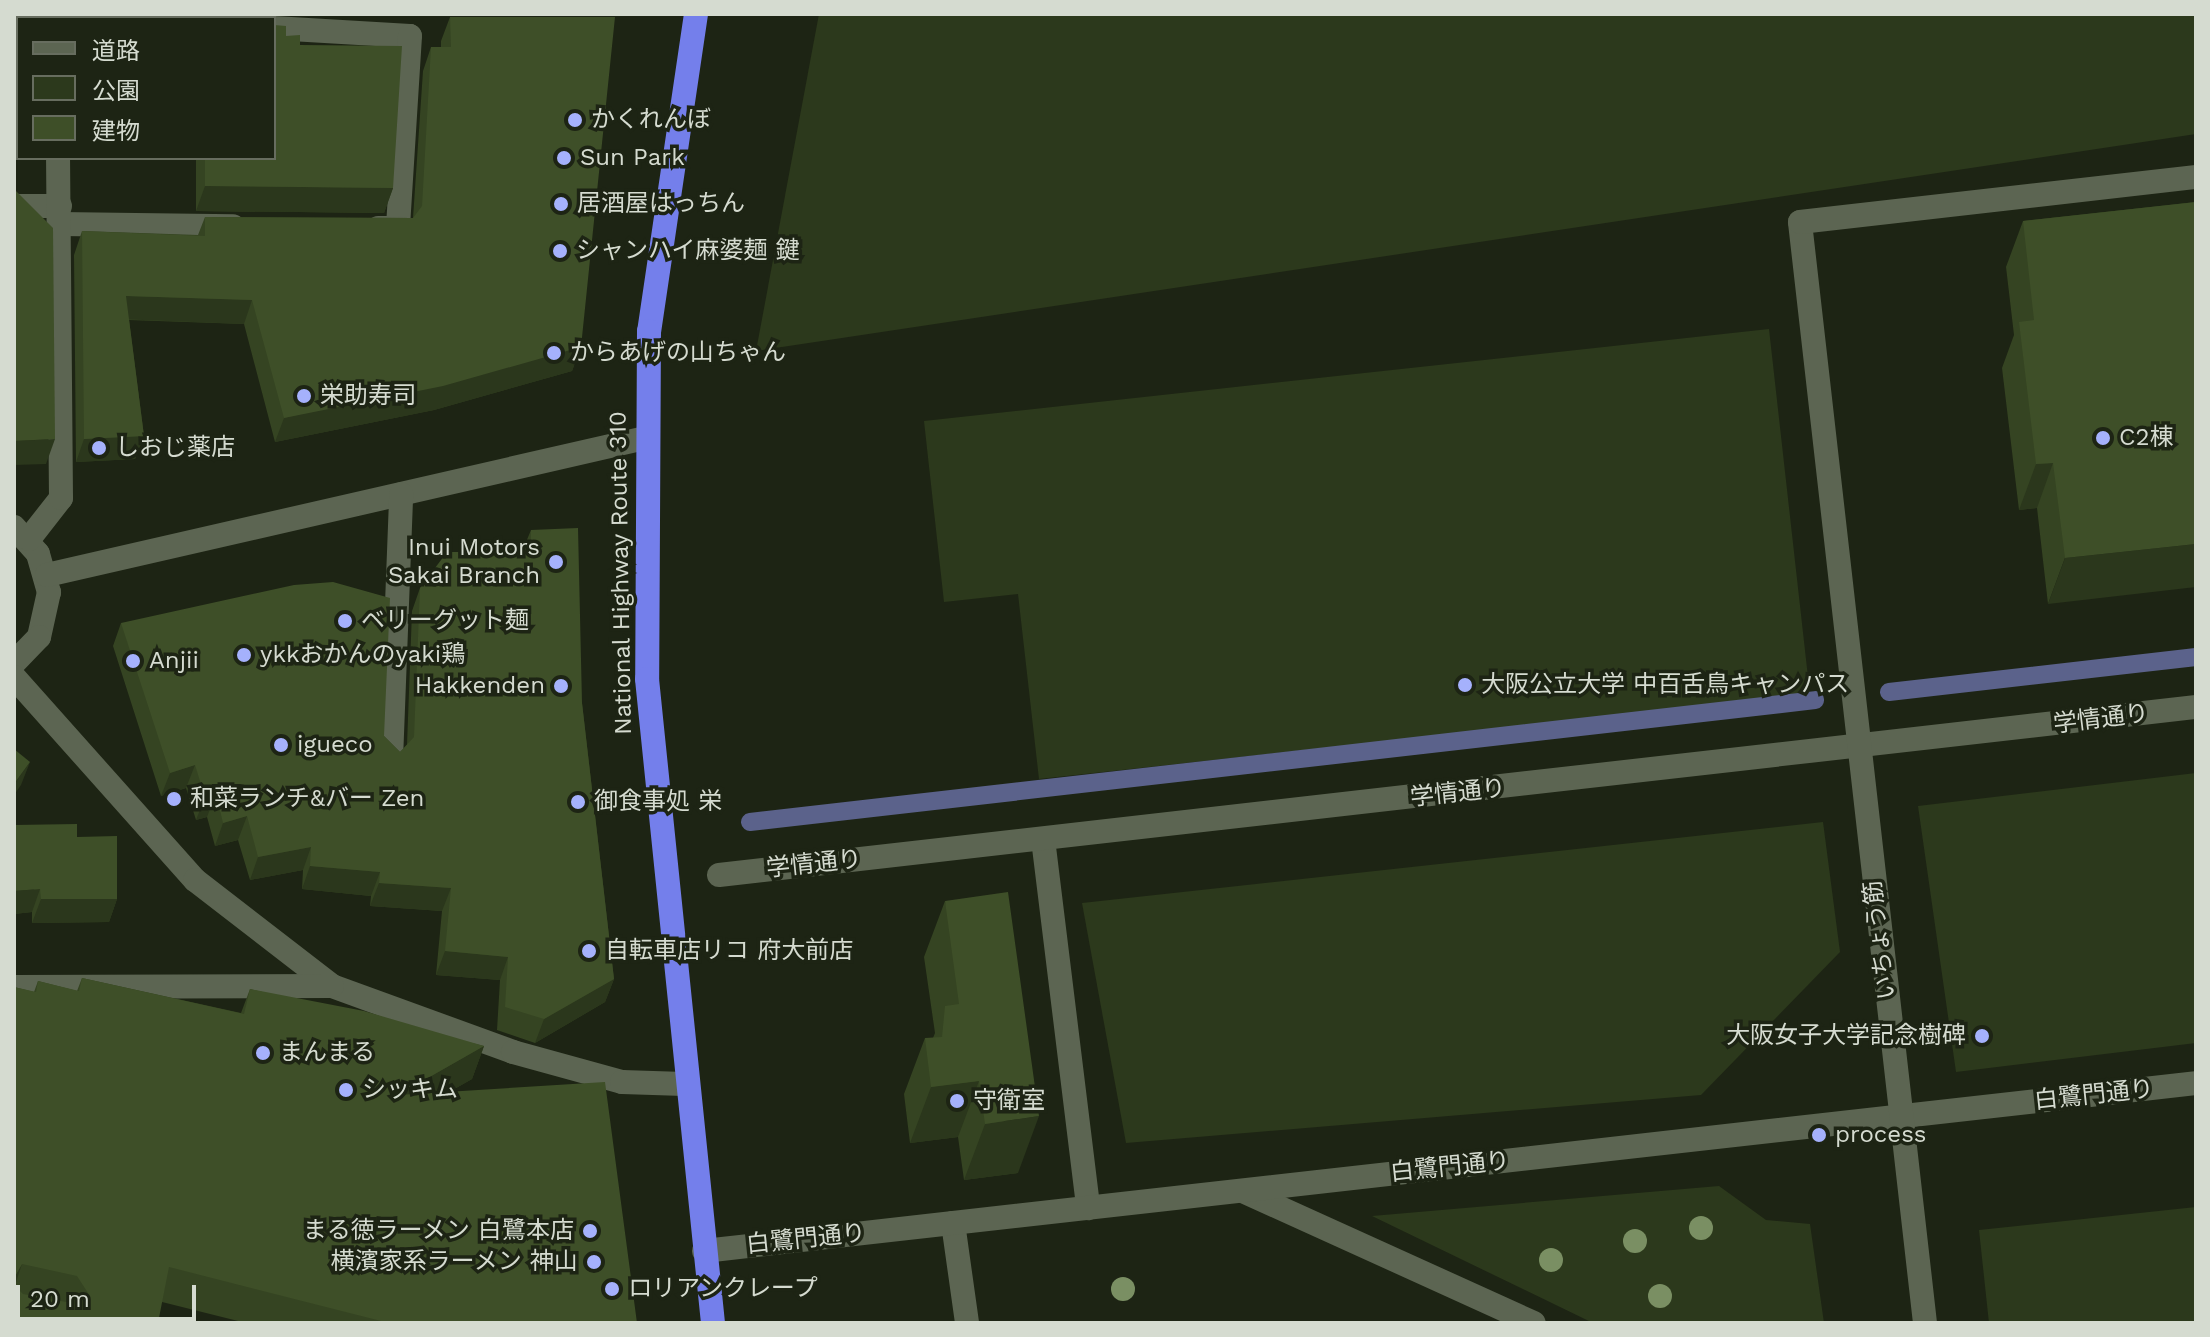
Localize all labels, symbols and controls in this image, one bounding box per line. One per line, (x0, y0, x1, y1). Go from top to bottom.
legend (16, 16, 276, 160)
text: 道路 (92, 37, 140, 65)
text: 公園 (92, 77, 140, 105)
place label: かくれんぼ (591, 106, 711, 134)
marker: かくれんぼ (566, 111, 584, 129)
text: 建物 (92, 117, 140, 145)
place label: Sun Park (580, 144, 685, 172)
marker: Sun Park (555, 149, 573, 167)
place label: 居酒屋はっちん (577, 190, 745, 218)
marker: 居酒屋はっちん (552, 195, 570, 213)
place label: シャンハイ麻婆麺 鍵 (576, 237, 800, 265)
marker: シャンハイ麻婆麺 鍵 (551, 242, 569, 260)
place label: からあげの山ちゃん (570, 339, 786, 367)
marker: からあげの山ちゃん (545, 344, 563, 362)
place label: 栄助寿司 (320, 382, 416, 410)
marker: 栄助寿司 (295, 387, 313, 405)
street label: National Highway Route 310 (604, 410, 638, 736)
place label: C2棟 (2119, 424, 2173, 452)
marker: C2棟 (2094, 429, 2112, 447)
place label: しおじ薬店 (115, 434, 235, 462)
marker: しおじ薬店 (90, 439, 108, 457)
place label: Inui Motors Sakai Branch (388, 534, 540, 590)
marker: Inui Motors Sakai Branch (547, 553, 565, 571)
place label: ベリーグット麺 (361, 607, 529, 635)
marker: ベリーグット麺 (336, 612, 354, 630)
place label: ykkおかんのyaki鶏 (260, 641, 465, 669)
marker: ykkおかんのyaki鶏 (235, 646, 253, 664)
place label: Anjii (149, 647, 199, 675)
marker: Anjii (124, 652, 142, 670)
place label: 大阪公立大学 中百舌鳥キャンパス (1481, 671, 1849, 699)
place label: Hakkenden (415, 672, 545, 700)
marker: 大阪公立大学 中百舌鳥キャンパス (1456, 676, 1474, 694)
marker: Hakkenden (552, 677, 570, 695)
street label: 学情通り (2052, 699, 2150, 739)
place label: igueco (297, 731, 373, 759)
marker: igueco (272, 736, 290, 754)
street label: 学情通り (1409, 774, 1507, 812)
place label: 和菜ランチ&バー Zen (190, 785, 424, 813)
place label: 御食事処 栄 (594, 788, 722, 816)
marker: 和菜ランチ&バー Zen (165, 790, 183, 808)
marker: 御食事処 栄 (569, 793, 587, 811)
street label: 学情通り (765, 845, 863, 883)
street label: いちょう筋 (1858, 879, 1902, 1001)
place label: 自転車店リコ 府大前店 (605, 937, 853, 965)
marker: 自転車店リコ 府大前店 (580, 942, 598, 960)
place label: 大阪女子大学記念樹碑 (1726, 1022, 1966, 1050)
marker: 大阪女子大学記念樹碑 (1973, 1027, 1991, 1045)
place label: まんまる (279, 1039, 375, 1067)
marker: まんまる (254, 1044, 272, 1062)
street label: 白鷺門通り (2033, 1074, 2155, 1116)
place label: シッキム (362, 1076, 458, 1104)
marker: シッキム (337, 1081, 355, 1099)
place label: 守衛室 (973, 1087, 1045, 1115)
marker: 守衛室 (948, 1092, 966, 1110)
place label: process (1835, 1121, 1926, 1149)
marker: process (1810, 1126, 1828, 1144)
street label: 白鷺門通り (1389, 1146, 1511, 1188)
place label: まる徳ラーメン 白鷺本店 (302, 1217, 574, 1245)
street label: 白鷺門通り (745, 1218, 867, 1260)
marker: まる徳ラーメン 白鷺本店 (581, 1222, 599, 1240)
place label: 横濱家系ラーメン 神山 (330, 1248, 578, 1276)
marker: 横濱家系ラーメン 神山 (585, 1253, 603, 1271)
scale bar (20, 1269, 200, 1319)
place label: ロリアンクレープ (628, 1275, 820, 1303)
marker: ロリアンクレープ (603, 1280, 621, 1298)
text: 20 m (30, 1285, 90, 1313)

